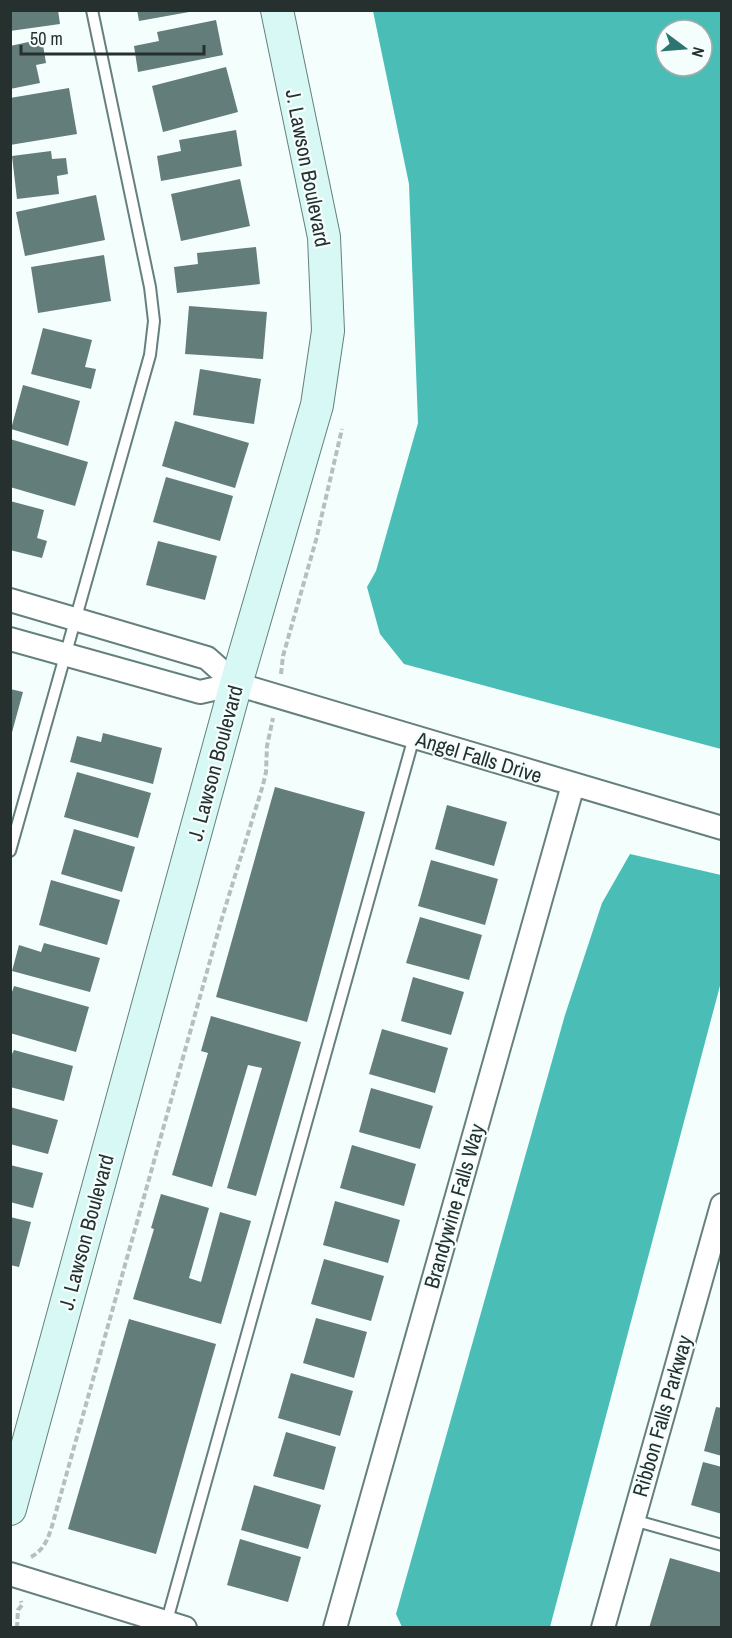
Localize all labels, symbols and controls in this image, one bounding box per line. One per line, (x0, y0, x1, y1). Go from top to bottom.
scale bar (21, 18, 204, 56)
north arrow (654, 18, 714, 78)
text: 50 m (30, 26, 63, 51)
text: N (687, 45, 710, 60)
street label: J. Lawson Boulevard (279, 87, 337, 249)
street label: J. Lawson Boulevard (180, 682, 250, 844)
street label: Angel Falls Drive (412, 724, 546, 790)
street label: Brandywine Falls Way (417, 1120, 491, 1292)
street label: J. Lawson Boulevard (51, 1151, 121, 1313)
street label: Ribbon Falls Parkway (625, 1332, 699, 1500)

